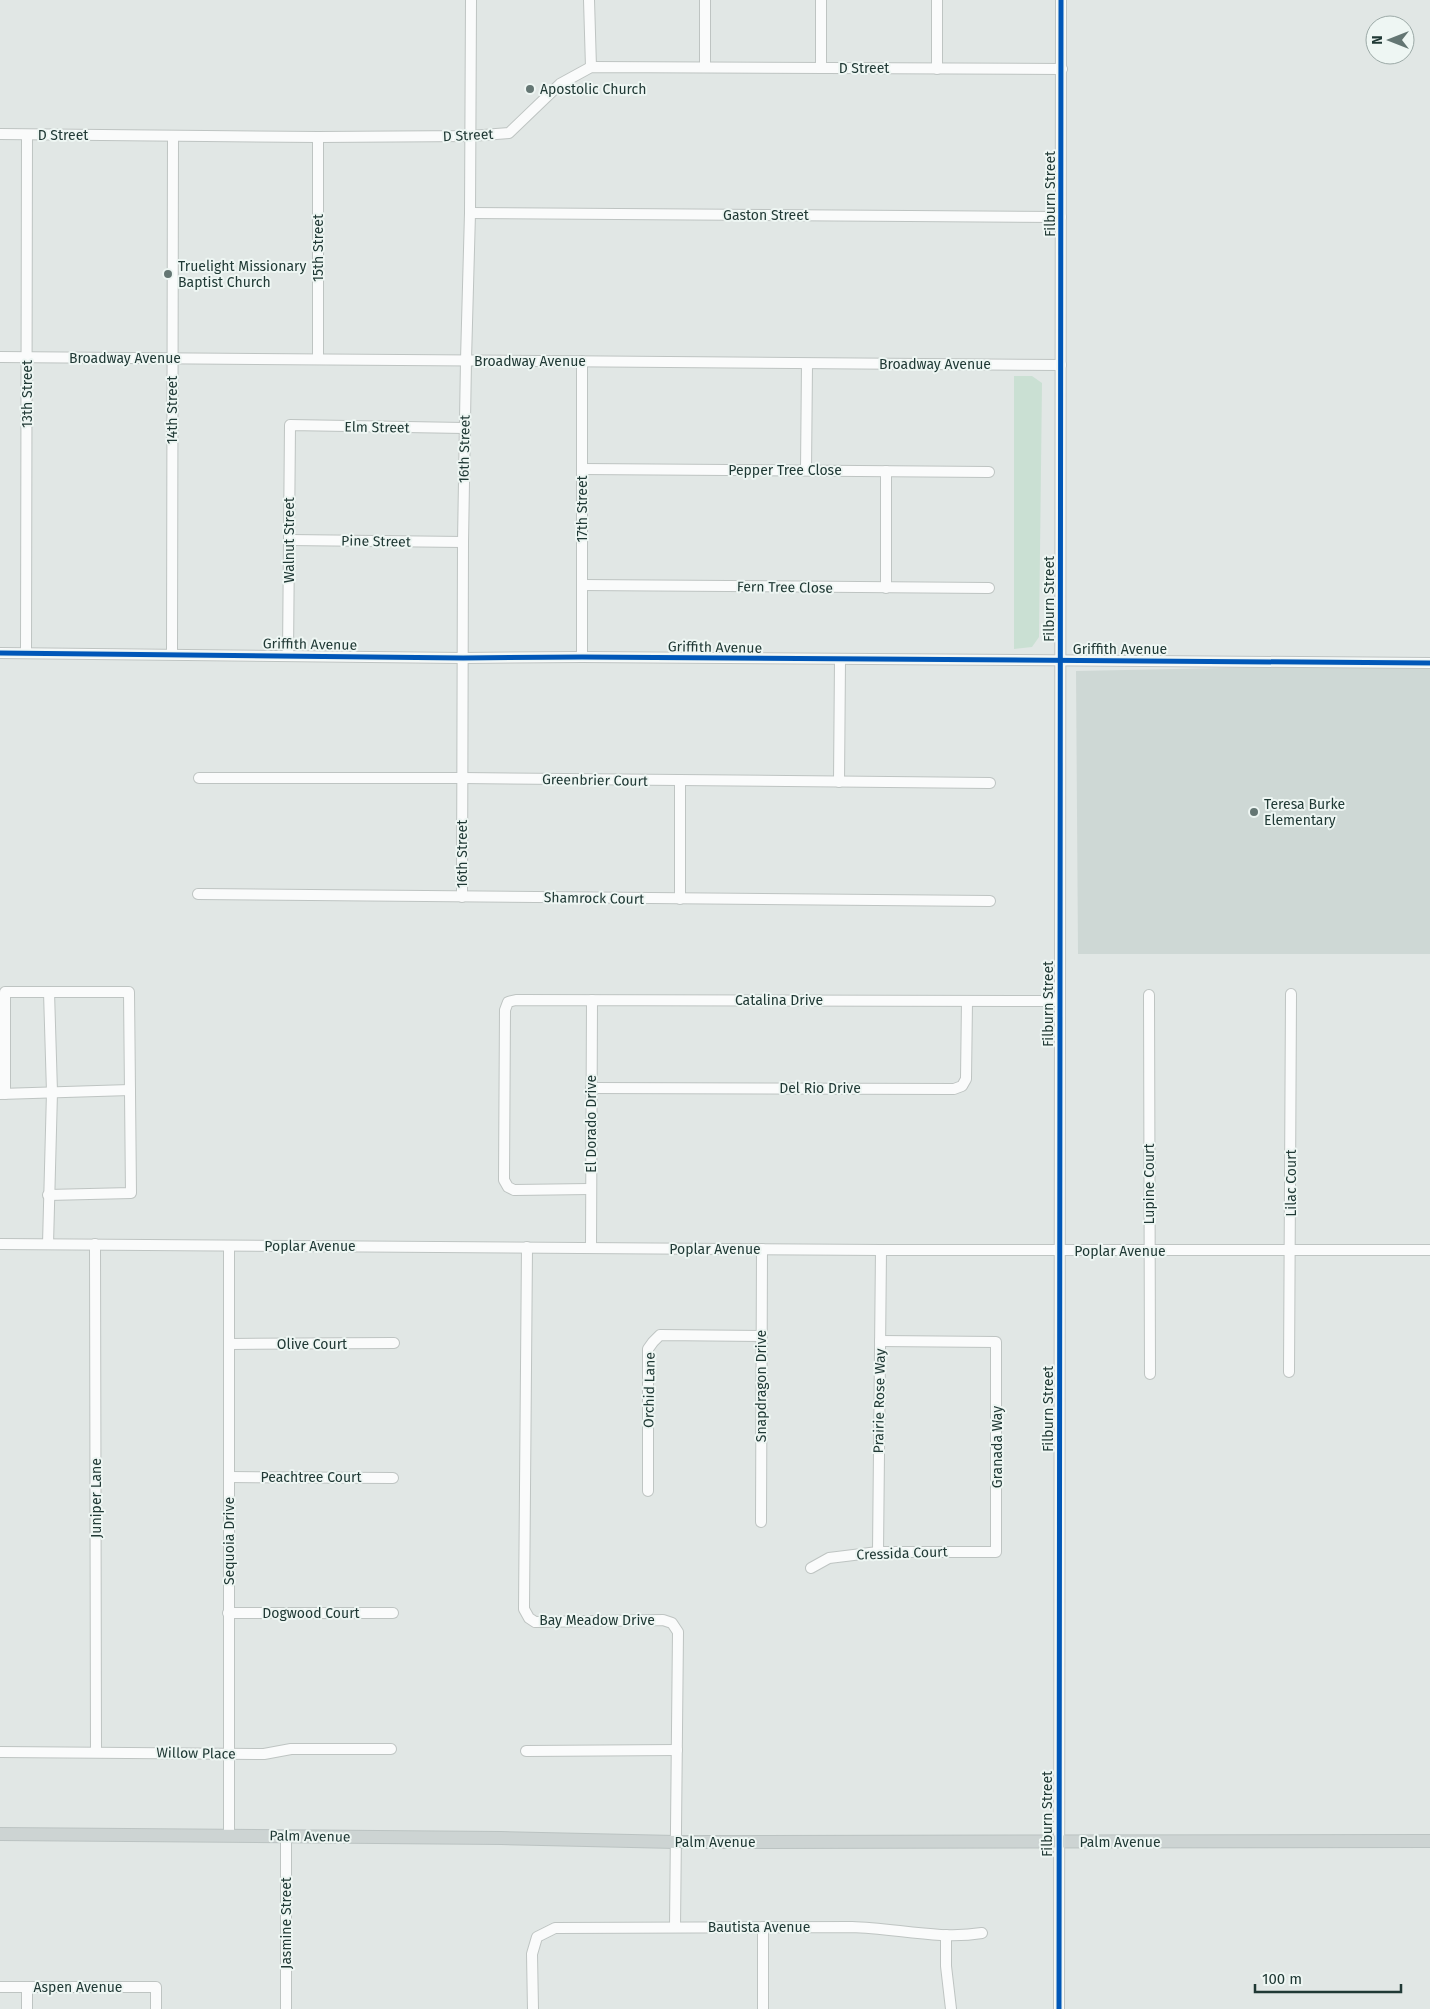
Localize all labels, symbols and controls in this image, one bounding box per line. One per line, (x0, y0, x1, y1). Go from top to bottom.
north arrow (1365, 15, 1415, 65)
text: N (1369, 35, 1386, 45)
street label: D Street (839, 60, 890, 77)
place label: Apostolic Church (540, 81, 646, 98)
marker: Apostolic Church (524, 83, 536, 95)
street label: D Street (442, 126, 495, 145)
street label: D Street (38, 127, 89, 144)
street label: Filburn Street (1042, 150, 1059, 237)
street label: Gaston Street (723, 207, 810, 224)
street label: 15th Street (310, 213, 327, 282)
place label: Truelight Missionary Baptist Church (178, 258, 306, 291)
marker: Truelight Missionary Baptist Church (162, 268, 174, 280)
street label: Broadway Avenue (69, 350, 181, 367)
street label: Broadway Avenue (474, 353, 586, 370)
street label: Broadway Avenue (879, 356, 991, 373)
street label: 13th Street (19, 359, 36, 428)
street label: 14th Street (164, 375, 181, 444)
street label: 16th Street (455, 414, 474, 483)
street label: Elm Street (344, 418, 411, 437)
street label: Pepper Tree Close (728, 462, 842, 479)
street label: 17th Street (574, 474, 591, 543)
street label: Walnut Street (281, 496, 298, 583)
street label: Pine Street (341, 532, 412, 551)
street label: Filburn Street (1041, 555, 1058, 642)
street label: Fern Tree Close (737, 578, 833, 597)
street label: Griffith Avenue (263, 635, 357, 654)
street label: Griffith Avenue (668, 638, 762, 657)
street label: Griffith Avenue (1073, 641, 1167, 658)
street label: Greenbrier Court (542, 771, 649, 790)
place label: Teresa Burke Elementary (1264, 796, 1345, 829)
marker: Teresa Burke Elementary (1248, 806, 1260, 818)
street label: 16th Street (454, 819, 471, 888)
street label: Shamrock Court (544, 889, 645, 908)
street label: Filburn Street (1040, 960, 1057, 1047)
street label: Catalina Drive (735, 992, 823, 1009)
street label: El Dorado Drive (583, 1075, 600, 1173)
street label: Del Rio Drive (779, 1080, 861, 1097)
street label: Lupine Court (1141, 1143, 1158, 1225)
street label: Lilac Court (1283, 1148, 1300, 1217)
street label: Poplar Avenue (264, 1238, 356, 1255)
street label: Poplar Avenue (669, 1241, 761, 1258)
street label: Poplar Avenue (1074, 1243, 1166, 1260)
street label: Snapdragon Drive (753, 1330, 770, 1442)
street label: Olive Court (277, 1336, 348, 1353)
street label: Prairie Rose Way (870, 1348, 889, 1454)
street label: Orchid Lane (640, 1352, 659, 1428)
street label: Filburn Street (1040, 1365, 1057, 1452)
street label: Granada Way (989, 1406, 1006, 1488)
street label: Juniper Lane (88, 1458, 105, 1538)
street label: Peachtree Court (260, 1469, 362, 1486)
street label: Sequoia Drive (221, 1497, 238, 1585)
street label: Cressida Court (856, 1543, 949, 1564)
street label: Dogwood Court (262, 1605, 361, 1622)
street label: Bay Meadow Drive (539, 1612, 655, 1629)
street label: Willow Place (156, 1744, 236, 1763)
street label: Filburn Street (1039, 1770, 1056, 1857)
street label: Palm Avenue (269, 1827, 351, 1846)
street label: Palm Avenue (674, 1834, 756, 1851)
street label: Palm Avenue (1079, 1834, 1161, 1851)
street label: Jasmine Street (278, 1876, 295, 1969)
street label: Bautista Avenue (708, 1919, 810, 1936)
scale bar (1255, 1962, 1401, 1994)
text: 100 m (1262, 1970, 1302, 1988)
street label: Aspen Avenue (34, 1979, 122, 1996)

